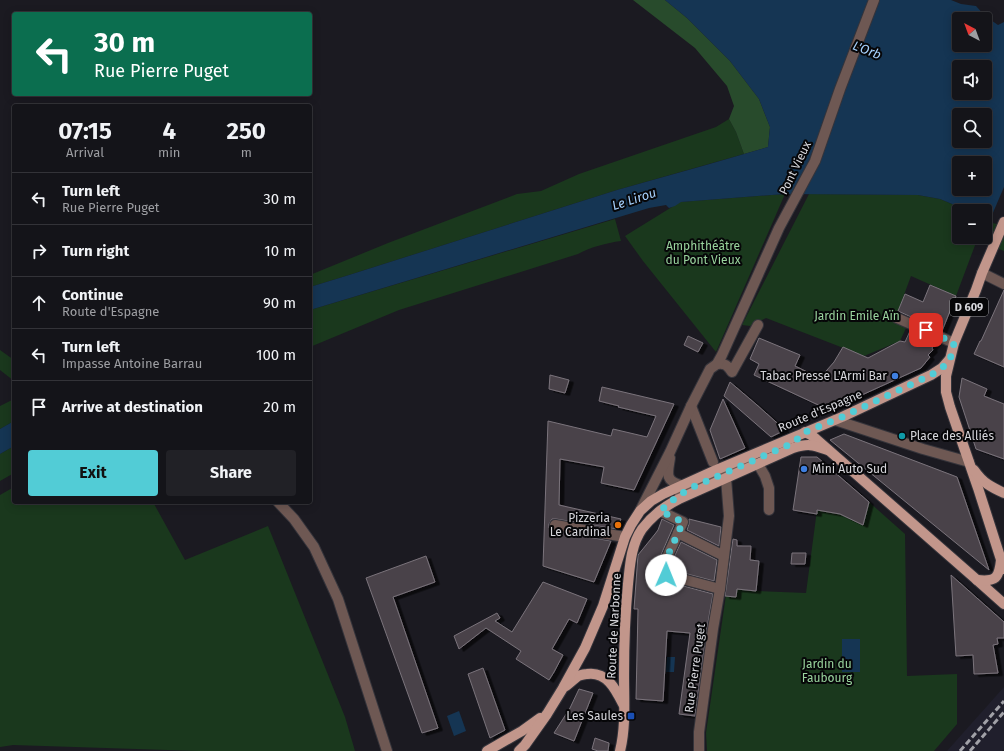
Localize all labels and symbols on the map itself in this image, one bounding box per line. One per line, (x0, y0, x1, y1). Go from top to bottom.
north arrow (952, 12, 992, 52)
water label: L'Orb (851, 38, 883, 62)
street label: Pont Vieux (776, 139, 814, 197)
water label: Le Lirou (610, 185, 658, 213)
park label: Amphithéâtre du Pont Vieux (666, 239, 741, 267)
road number: D 609 (950, 298, 988, 316)
park label: Jardin Emile Aïn (814, 309, 900, 323)
pin (909, 313, 943, 347)
place label: Tabac Presse L'Armi Bar (760, 369, 887, 383)
marker: Tabac Presse L'Armi Bar (890, 371, 900, 381)
street label: Route d'Espagne (776, 387, 864, 435)
place label: Place des Alliés (910, 429, 994, 443)
marker: Place des Alliés (897, 431, 907, 441)
place label: Mini Auto Sud (812, 462, 887, 476)
marker: Mini Auto Sud (799, 464, 809, 474)
place label: Pizzeria Le Cardinal (550, 511, 610, 539)
marker: Pizzeria Le Cardinal (613, 520, 623, 530)
position arrow (645, 554, 687, 596)
street label: Route de Narbonne (604, 573, 624, 679)
street label: Rue Pierre Puget (682, 622, 708, 714)
park label: Jardin du Faubourg (802, 657, 853, 685)
place label: Les Saules (566, 709, 623, 723)
marker: Les Saules (626, 711, 636, 721)

